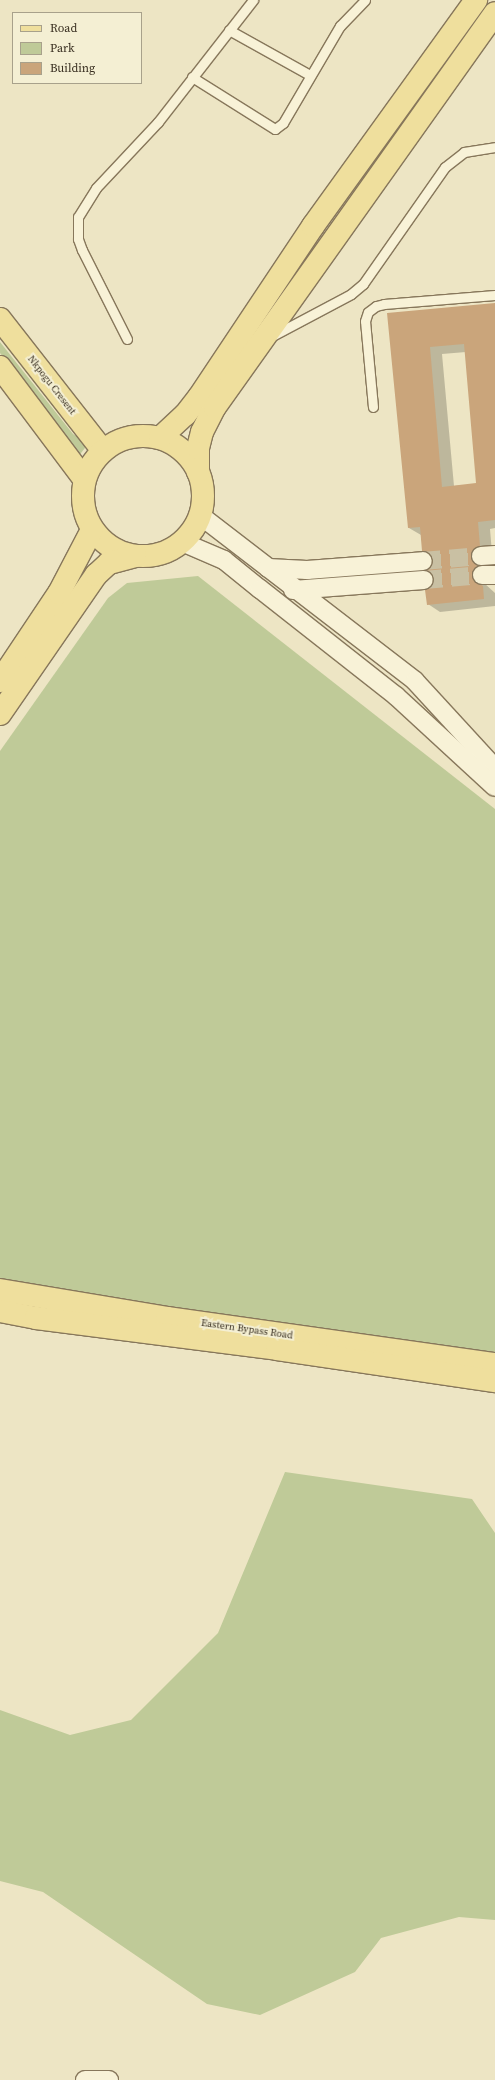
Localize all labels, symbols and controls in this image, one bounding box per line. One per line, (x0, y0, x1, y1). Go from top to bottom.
legend (12, 12, 142, 84)
text: Road (50, 20, 77, 36)
text: Park (50, 40, 75, 56)
text: Building (50, 60, 95, 76)
street label: Nkpogu Cresent (25, 353, 79, 417)
street label: Eastern Bypass Road (200, 1317, 294, 1341)

